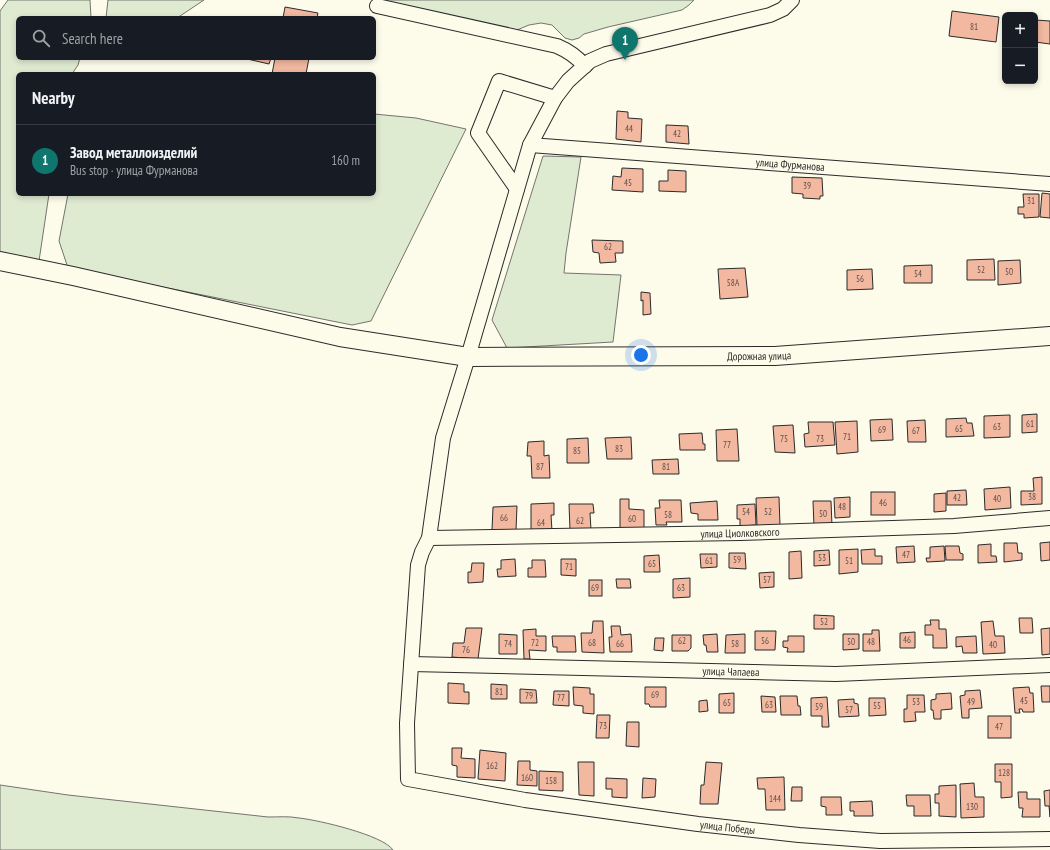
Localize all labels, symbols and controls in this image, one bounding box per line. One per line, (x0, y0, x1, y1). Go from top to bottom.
map controls (1002, 12, 1038, 84)
button: + (1002, 12, 1038, 48)
search box (16, 16, 376, 60)
house number: 81 (970, 21, 978, 32)
icon: search (30, 27, 52, 49)
pin: 1 (612, 27, 638, 60)
text: Search here (62, 29, 123, 48)
button: − (1002, 48, 1038, 84)
text: Nearby (32, 87, 75, 109)
house number: 44 (625, 123, 633, 134)
house number: 42 (673, 128, 681, 139)
text: Завод металлоизделий (70, 143, 197, 162)
text: 1 (42, 152, 48, 169)
text: 160 m (331, 152, 360, 169)
street label: улица Фурманова (755, 155, 825, 174)
text: Bus stop · улица Фурманова (70, 162, 198, 179)
house number: 45 (624, 177, 632, 188)
house number: 39 (803, 180, 811, 191)
house number: 31 (1027, 195, 1035, 206)
house number: 62 (604, 241, 612, 252)
house number: 52 (977, 264, 985, 275)
house number: 50 (1005, 266, 1013, 277)
house number: 54 (914, 268, 922, 279)
house number: 56 (856, 273, 864, 284)
house number: 58А (727, 277, 740, 288)
your location (631, 345, 651, 365)
street label: Дорожная улица (727, 348, 792, 363)
house number: 61 (1026, 418, 1034, 429)
house number: 63 (993, 421, 1001, 432)
house number: 65 (955, 423, 963, 434)
house number: 69 (878, 424, 886, 435)
house number: 67 (912, 425, 920, 436)
house number: 71 (843, 431, 851, 442)
house number: 75 (780, 433, 788, 444)
house number: 73 (816, 433, 824, 444)
house number: 77 (723, 439, 731, 450)
house number: 83 (615, 443, 623, 454)
house number: 85 (573, 445, 581, 456)
house number: 87 (536, 461, 544, 472)
house number: 81 (662, 461, 670, 472)
house number: 38 (1028, 491, 1036, 502)
house number: 42 (953, 492, 961, 503)
house number: 40 (993, 493, 1001, 504)
house number: 46 (879, 497, 887, 508)
house number: 48 (838, 501, 846, 512)
house number: 54 (742, 506, 750, 517)
house number: 52 (764, 506, 772, 517)
house number: 50 (819, 508, 827, 519)
house number: 58 (664, 509, 672, 520)
house number: 66 (500, 512, 508, 523)
house number: 60 (628, 513, 636, 524)
house number: 62 (576, 515, 584, 526)
house number: 64 (537, 517, 545, 528)
street label: улица Циолковского (700, 525, 780, 541)
house number: 47 (902, 549, 910, 560)
house number: 53 (818, 552, 826, 563)
house number: 59 (733, 554, 741, 565)
house number: 61 (705, 555, 713, 566)
house number: 51 (845, 555, 853, 566)
house number: 65 (648, 558, 656, 569)
house number: 71 (565, 561, 573, 572)
house number: 57 (763, 574, 771, 585)
house number: 69 (591, 582, 599, 593)
house number: 63 (677, 582, 685, 593)
house number: 52 (820, 616, 828, 627)
house number: 46 (903, 634, 911, 645)
house number: 62 (678, 635, 686, 646)
house number: 56 (761, 635, 769, 646)
house number: 50 (847, 636, 855, 647)
house number: 48 (867, 636, 875, 647)
house number: 72 (531, 637, 539, 648)
house number: 68 (588, 637, 596, 648)
house number: 74 (504, 638, 512, 649)
house number: 66 (616, 638, 624, 649)
house number: 58 (731, 638, 739, 649)
house number: 40 (989, 639, 997, 650)
house number: 76 (462, 644, 470, 655)
street label: улица Чапаева (702, 664, 760, 679)
house number: 81 (495, 686, 503, 697)
house number: 69 (651, 689, 659, 700)
house number: 79 (525, 690, 533, 701)
house number: 77 (557, 692, 565, 703)
house number: 45 (1020, 695, 1028, 706)
house number: 53 (912, 696, 920, 707)
house number: 49 (967, 696, 975, 707)
house number: 65 (723, 697, 731, 708)
house number: 63 (765, 699, 773, 710)
house number: 55 (873, 700, 881, 711)
house number: 59 (815, 701, 823, 712)
house number: 57 (845, 704, 853, 715)
house number: 73 (599, 720, 607, 731)
house number: 47 (995, 721, 1003, 732)
house number: 162 (486, 760, 498, 771)
house number: 128 (998, 767, 1010, 778)
house number: 160 (521, 772, 533, 783)
house number: 158 (545, 775, 557, 786)
house number: 144 (769, 793, 781, 804)
house number: 130 (966, 801, 978, 812)
street label: улица Победы (699, 817, 756, 837)

